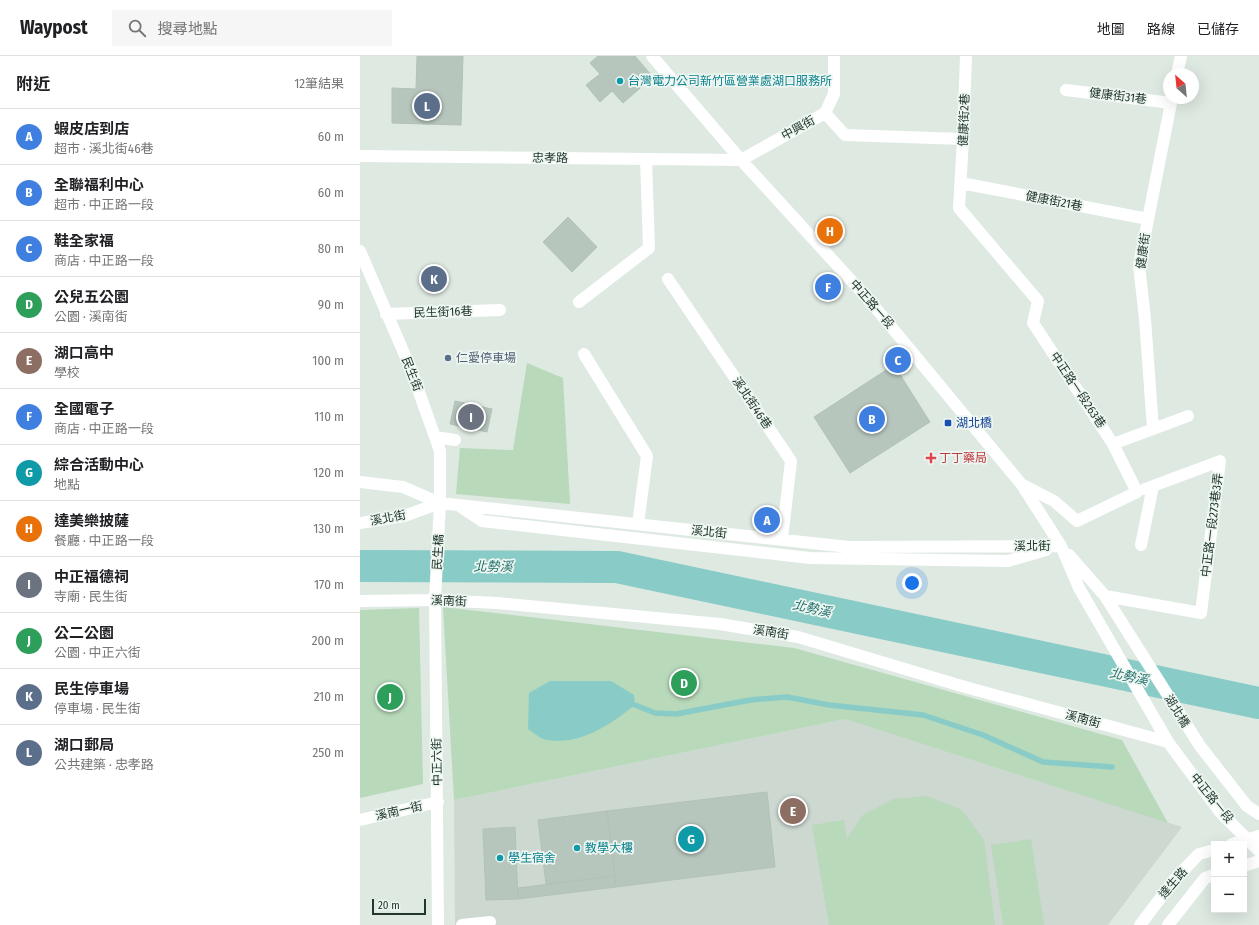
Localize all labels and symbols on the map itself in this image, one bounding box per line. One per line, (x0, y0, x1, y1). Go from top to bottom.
north arrow (1163, 68, 1199, 104)
place label: 台灣電力公司新竹區營業處湖口服務所 (628, 74, 832, 88)
marker: 台灣電力公司新竹區營業處湖口服務所 (615, 76, 625, 86)
street label: 健康街31巷 (1088, 86, 1148, 106)
pin: L (414, 91, 440, 121)
street label: 健康街2巷 (956, 93, 972, 147)
street label: 中興街 (779, 113, 817, 143)
street label: 忠孝路 (532, 151, 568, 165)
street label: 健康街21巷 (1024, 189, 1084, 213)
pin: H (817, 216, 843, 246)
street label: 健康街 (1134, 232, 1152, 270)
pin: K (421, 264, 447, 294)
pin: F (815, 272, 841, 302)
street label: 中正路一段 (847, 277, 897, 331)
street label: 民生街16巷 (413, 304, 473, 320)
pin: C (885, 345, 911, 375)
street label: 中正路一段263巷 (1047, 349, 1109, 431)
place label: 仁愛停車場 (456, 351, 516, 365)
marker: 仁愛停車場 (443, 353, 453, 363)
street label: 民生街 (399, 355, 425, 393)
street label: 溪北街46巷 (729, 374, 775, 432)
pin: I (458, 402, 484, 432)
pin: B (859, 404, 885, 434)
place label: 湖北橋 (956, 416, 992, 430)
marker: 湖北橋 (943, 418, 953, 428)
place label: 丁丁藥局 (939, 451, 987, 465)
marker: 丁丁藥局 (926, 453, 936, 463)
street label: 中正路一段273巷3弄 (1199, 472, 1225, 578)
pin: A (754, 505, 780, 535)
street label: 溪北街 (369, 508, 407, 528)
street label: 溪北街 (690, 523, 728, 541)
street label: 民生橋 (430, 534, 446, 570)
street label: 溪北街 (1014, 539, 1050, 553)
water label: 北勢溪 (473, 559, 514, 574)
your location (902, 573, 922, 593)
street label: 溪南街 (431, 593, 467, 609)
water label: 北勢溪 (791, 597, 834, 620)
street label: 溪南街 (752, 622, 790, 642)
water label: 北勢溪 (1108, 665, 1151, 688)
pin: D (671, 668, 697, 698)
pin: J (377, 682, 403, 712)
street label: 湖北橋 (1162, 692, 1192, 730)
street label: 溪南街 (1064, 708, 1102, 730)
street label: 中正六街 (430, 738, 444, 786)
street label: 中正路一段 (1188, 770, 1236, 826)
pin: E (780, 796, 806, 826)
street label: 溪南一街 (374, 799, 424, 823)
pin: G (678, 824, 704, 854)
place label: 教學大樓 (585, 841, 633, 855)
marker: 教學大樓 (572, 843, 582, 853)
place label: 學生宿舍 (508, 851, 556, 865)
marker: 學生宿舍 (495, 853, 505, 863)
street label: 達生路 (1156, 865, 1190, 901)
scale bar (372, 897, 426, 916)

